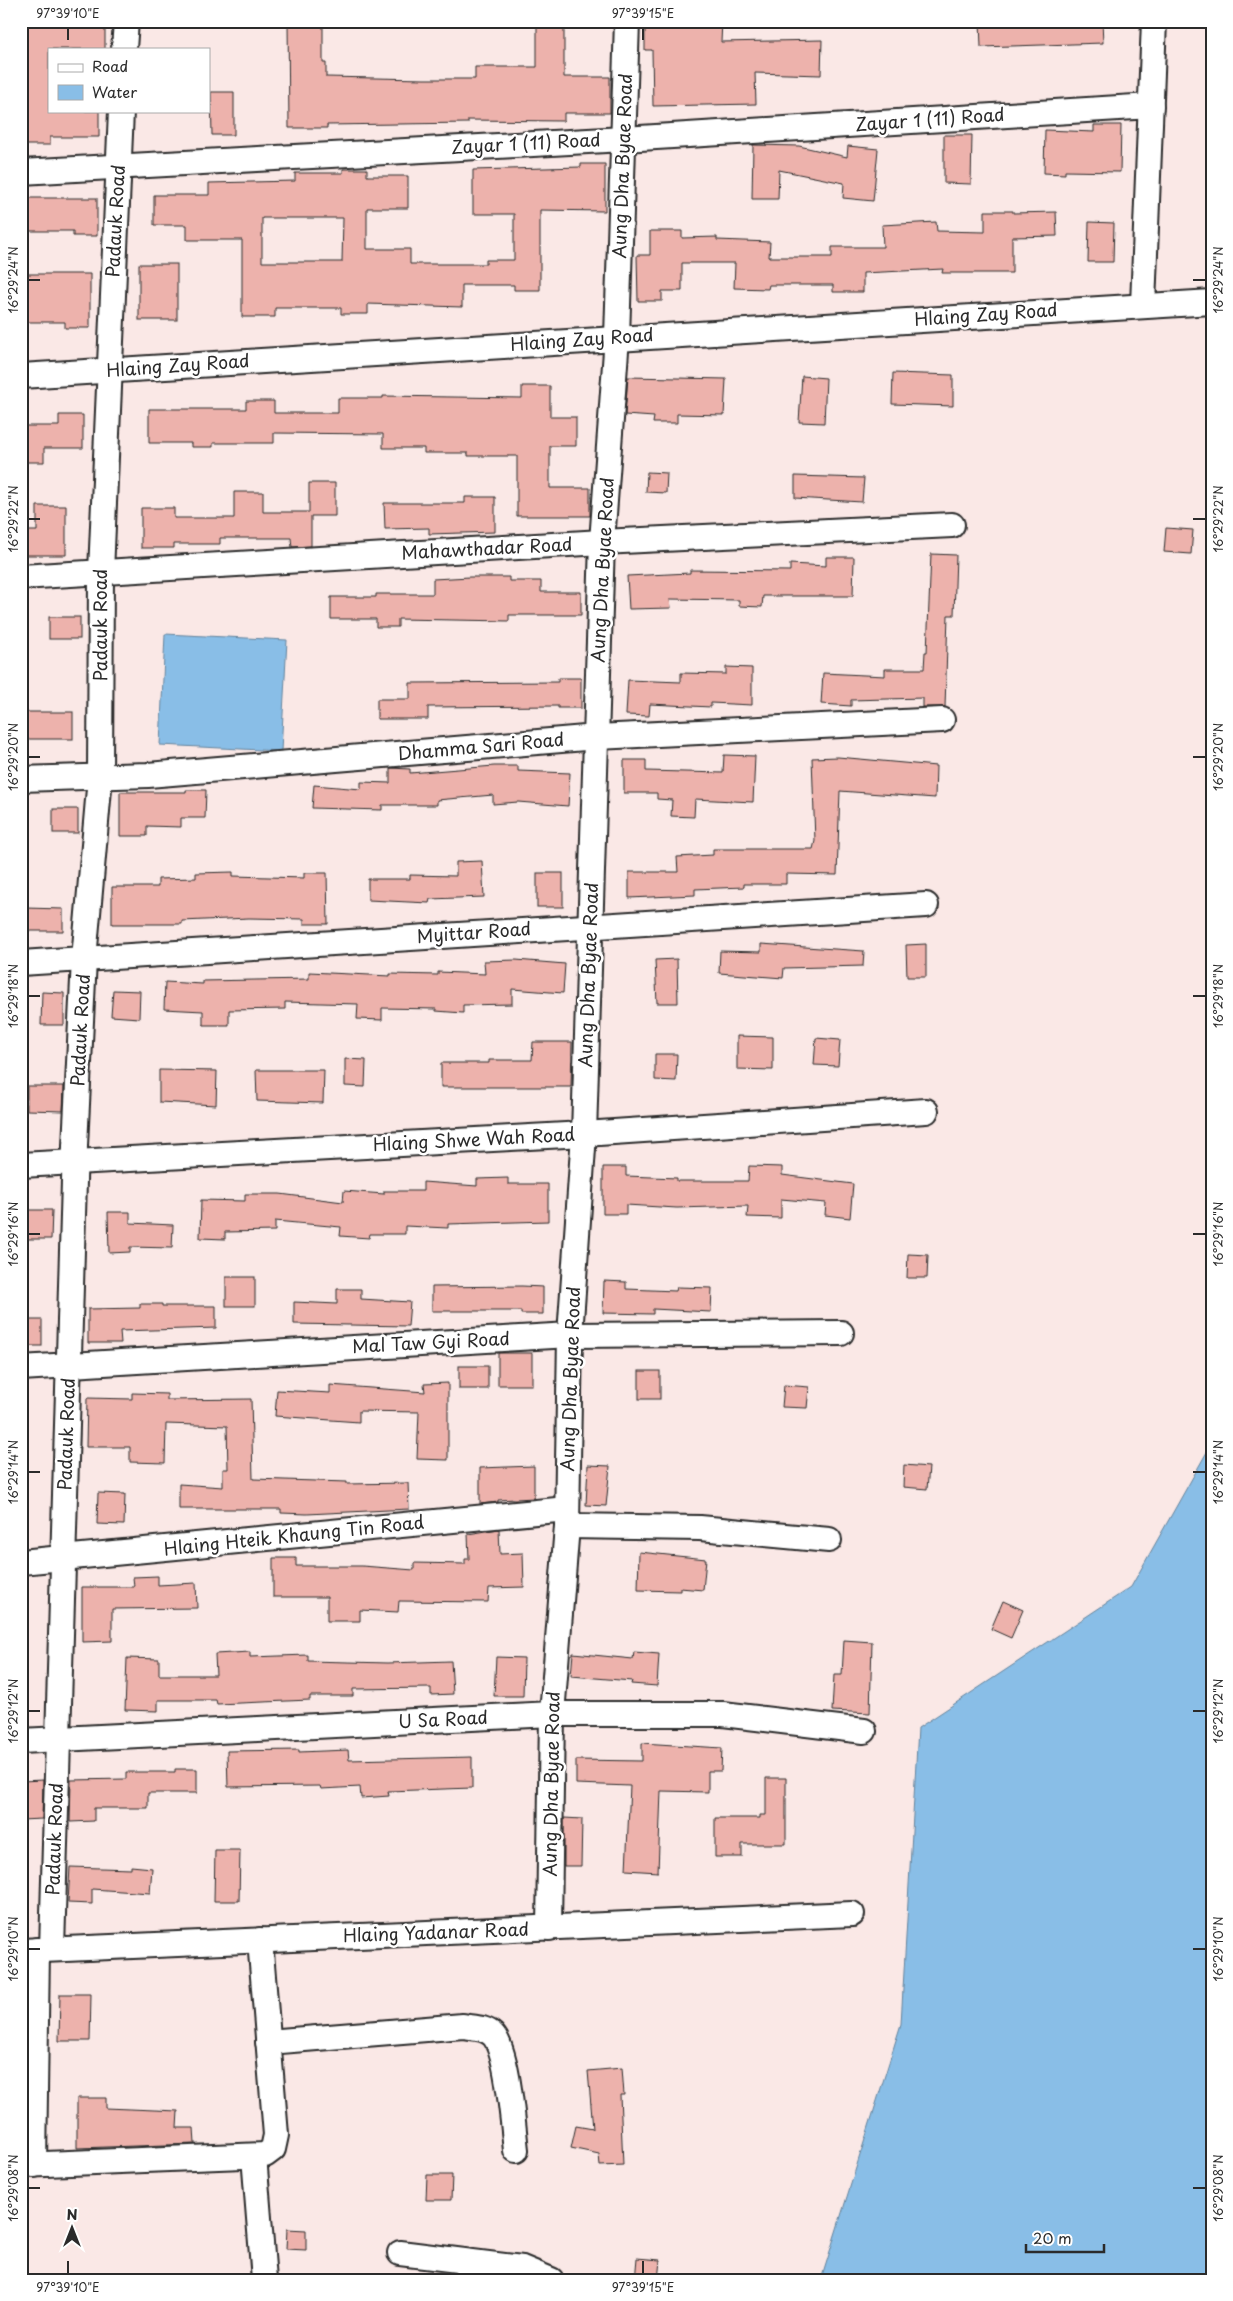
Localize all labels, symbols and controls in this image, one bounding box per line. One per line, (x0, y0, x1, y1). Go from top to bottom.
text: 97°39'10"E (36, 4, 100, 22)
text: 97°39'15"E (612, 4, 674, 22)
legend (48, 48, 210, 112)
text: Road (92, 54, 128, 77)
street label: Aung Dha Byae Road (605, 73, 638, 259)
text: Water (92, 80, 137, 103)
street label: Zayar 1 (11) Road (854, 100, 1005, 137)
street label: Zayar 1 (11) Road (451, 125, 601, 160)
street label: Padauk Road (98, 164, 131, 278)
text: 16°29'24"N (4, 246, 22, 314)
text: 16°29'24"N (1209, 246, 1227, 314)
street label: Hlaing Zay Road (913, 295, 1058, 332)
street label: Hlaing Zay Road (509, 320, 654, 357)
street label: Hlaing Zay Road (105, 346, 250, 383)
street label: Aung Dha Byae Road (583, 477, 620, 663)
text: 16°29'22"N (4, 485, 22, 553)
text: 16°29'22"N (1209, 485, 1227, 553)
street label: Mahawthadar Road (401, 530, 573, 565)
street label: Padauk Road (86, 569, 113, 681)
text: 16°29'20"N (4, 723, 22, 791)
text: 16°29'20"N (1209, 723, 1227, 791)
street label: Dhamma Sari Road (397, 725, 565, 766)
street label: Aung Dha Byae Road (571, 882, 604, 1068)
street label: Myittar Road (416, 914, 532, 949)
text: 16°29'18"N (4, 964, 22, 1028)
text: 16°29'18"N (1209, 964, 1227, 1028)
street label: Padauk Road (63, 973, 96, 1087)
street label: Hlaing Shwe Wah Road (372, 1120, 576, 1157)
text: 16°29'16"N (4, 1202, 22, 1266)
text: 16°29'16"N (1209, 1202, 1227, 1266)
street label: Aung Dha Byae Road (553, 1286, 586, 1472)
street label: Mal Taw Gyi Road (351, 1324, 510, 1359)
street label: Padauk Road (50, 1377, 81, 1491)
text: 16°29'14"N (4, 1440, 22, 1504)
text: 16°29'14"N (1209, 1440, 1227, 1504)
street label: Hlaing Hteik Khaung Tin Road (162, 1507, 425, 1562)
text: 16°29'12"N (4, 1679, 22, 1743)
text: 16°29'12"N (1209, 1679, 1227, 1743)
street label: Aung Dha Byae Road (535, 1691, 566, 1877)
street label: U Sa Road (397, 1703, 489, 1734)
street label: Padauk Road (38, 1782, 69, 1896)
street label: Hlaing Yadanar Road (342, 1915, 529, 1948)
text: 16°29'10"N (4, 1916, 22, 1982)
text: 16°29'10"N (1209, 1916, 1227, 1982)
text: 16°29'08"N (4, 2154, 22, 2222)
text: 16°29'08"N (1209, 2154, 1227, 2222)
north arrow (48, 2204, 98, 2254)
text: N (66, 2204, 78, 2225)
scale bar (1026, 2221, 1103, 2253)
text: 20 m (1033, 2226, 1072, 2249)
text: 97°39'10"E (36, 2278, 100, 2296)
text: 97°39'15"E (612, 2278, 674, 2296)

